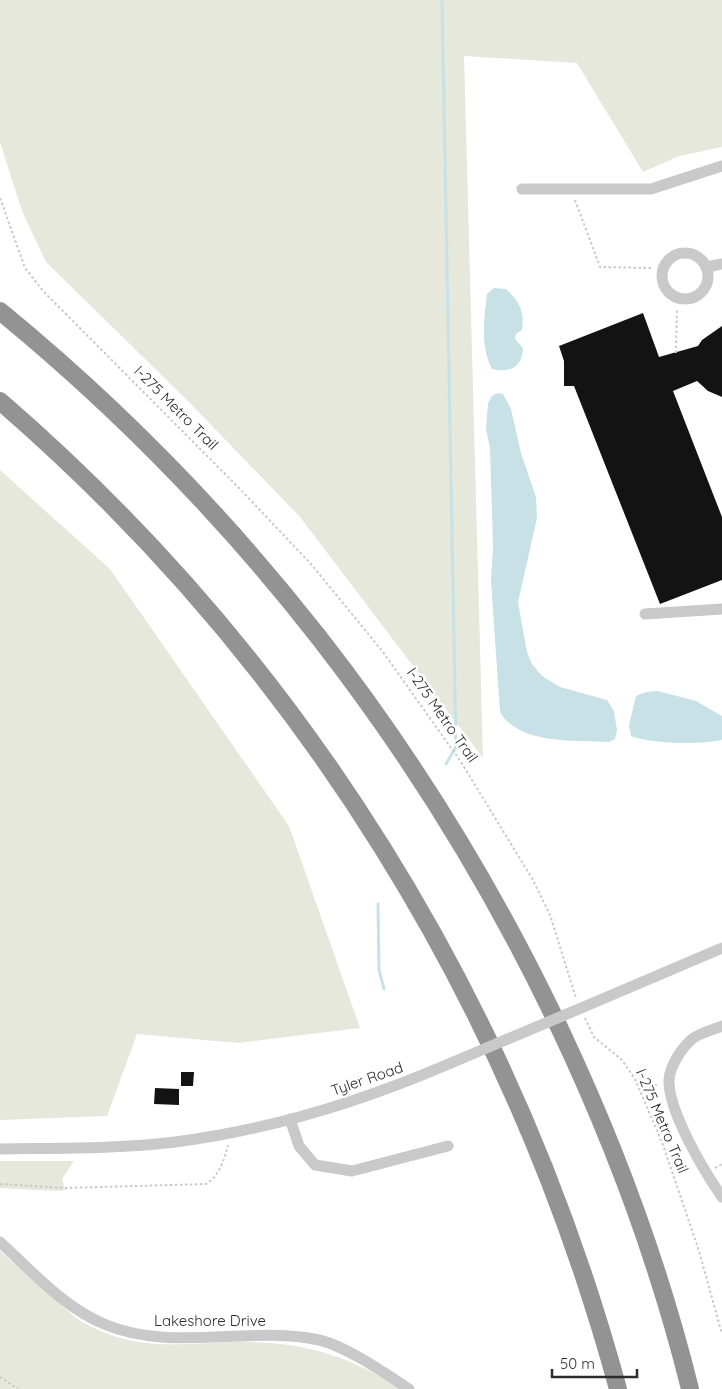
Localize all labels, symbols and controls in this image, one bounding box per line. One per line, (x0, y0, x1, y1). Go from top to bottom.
street label: I-275 Metro Trail (130, 361, 223, 454)
street label: I-275 Metro Trail (403, 664, 482, 766)
street label: Tyler Road (328, 1057, 405, 1100)
street label: I-275 Metro Trail (632, 1066, 693, 1176)
street label: Lakeshore Drive (154, 1311, 266, 1330)
scale bar (552, 1346, 637, 1378)
text: 50 m (560, 1354, 595, 1373)

